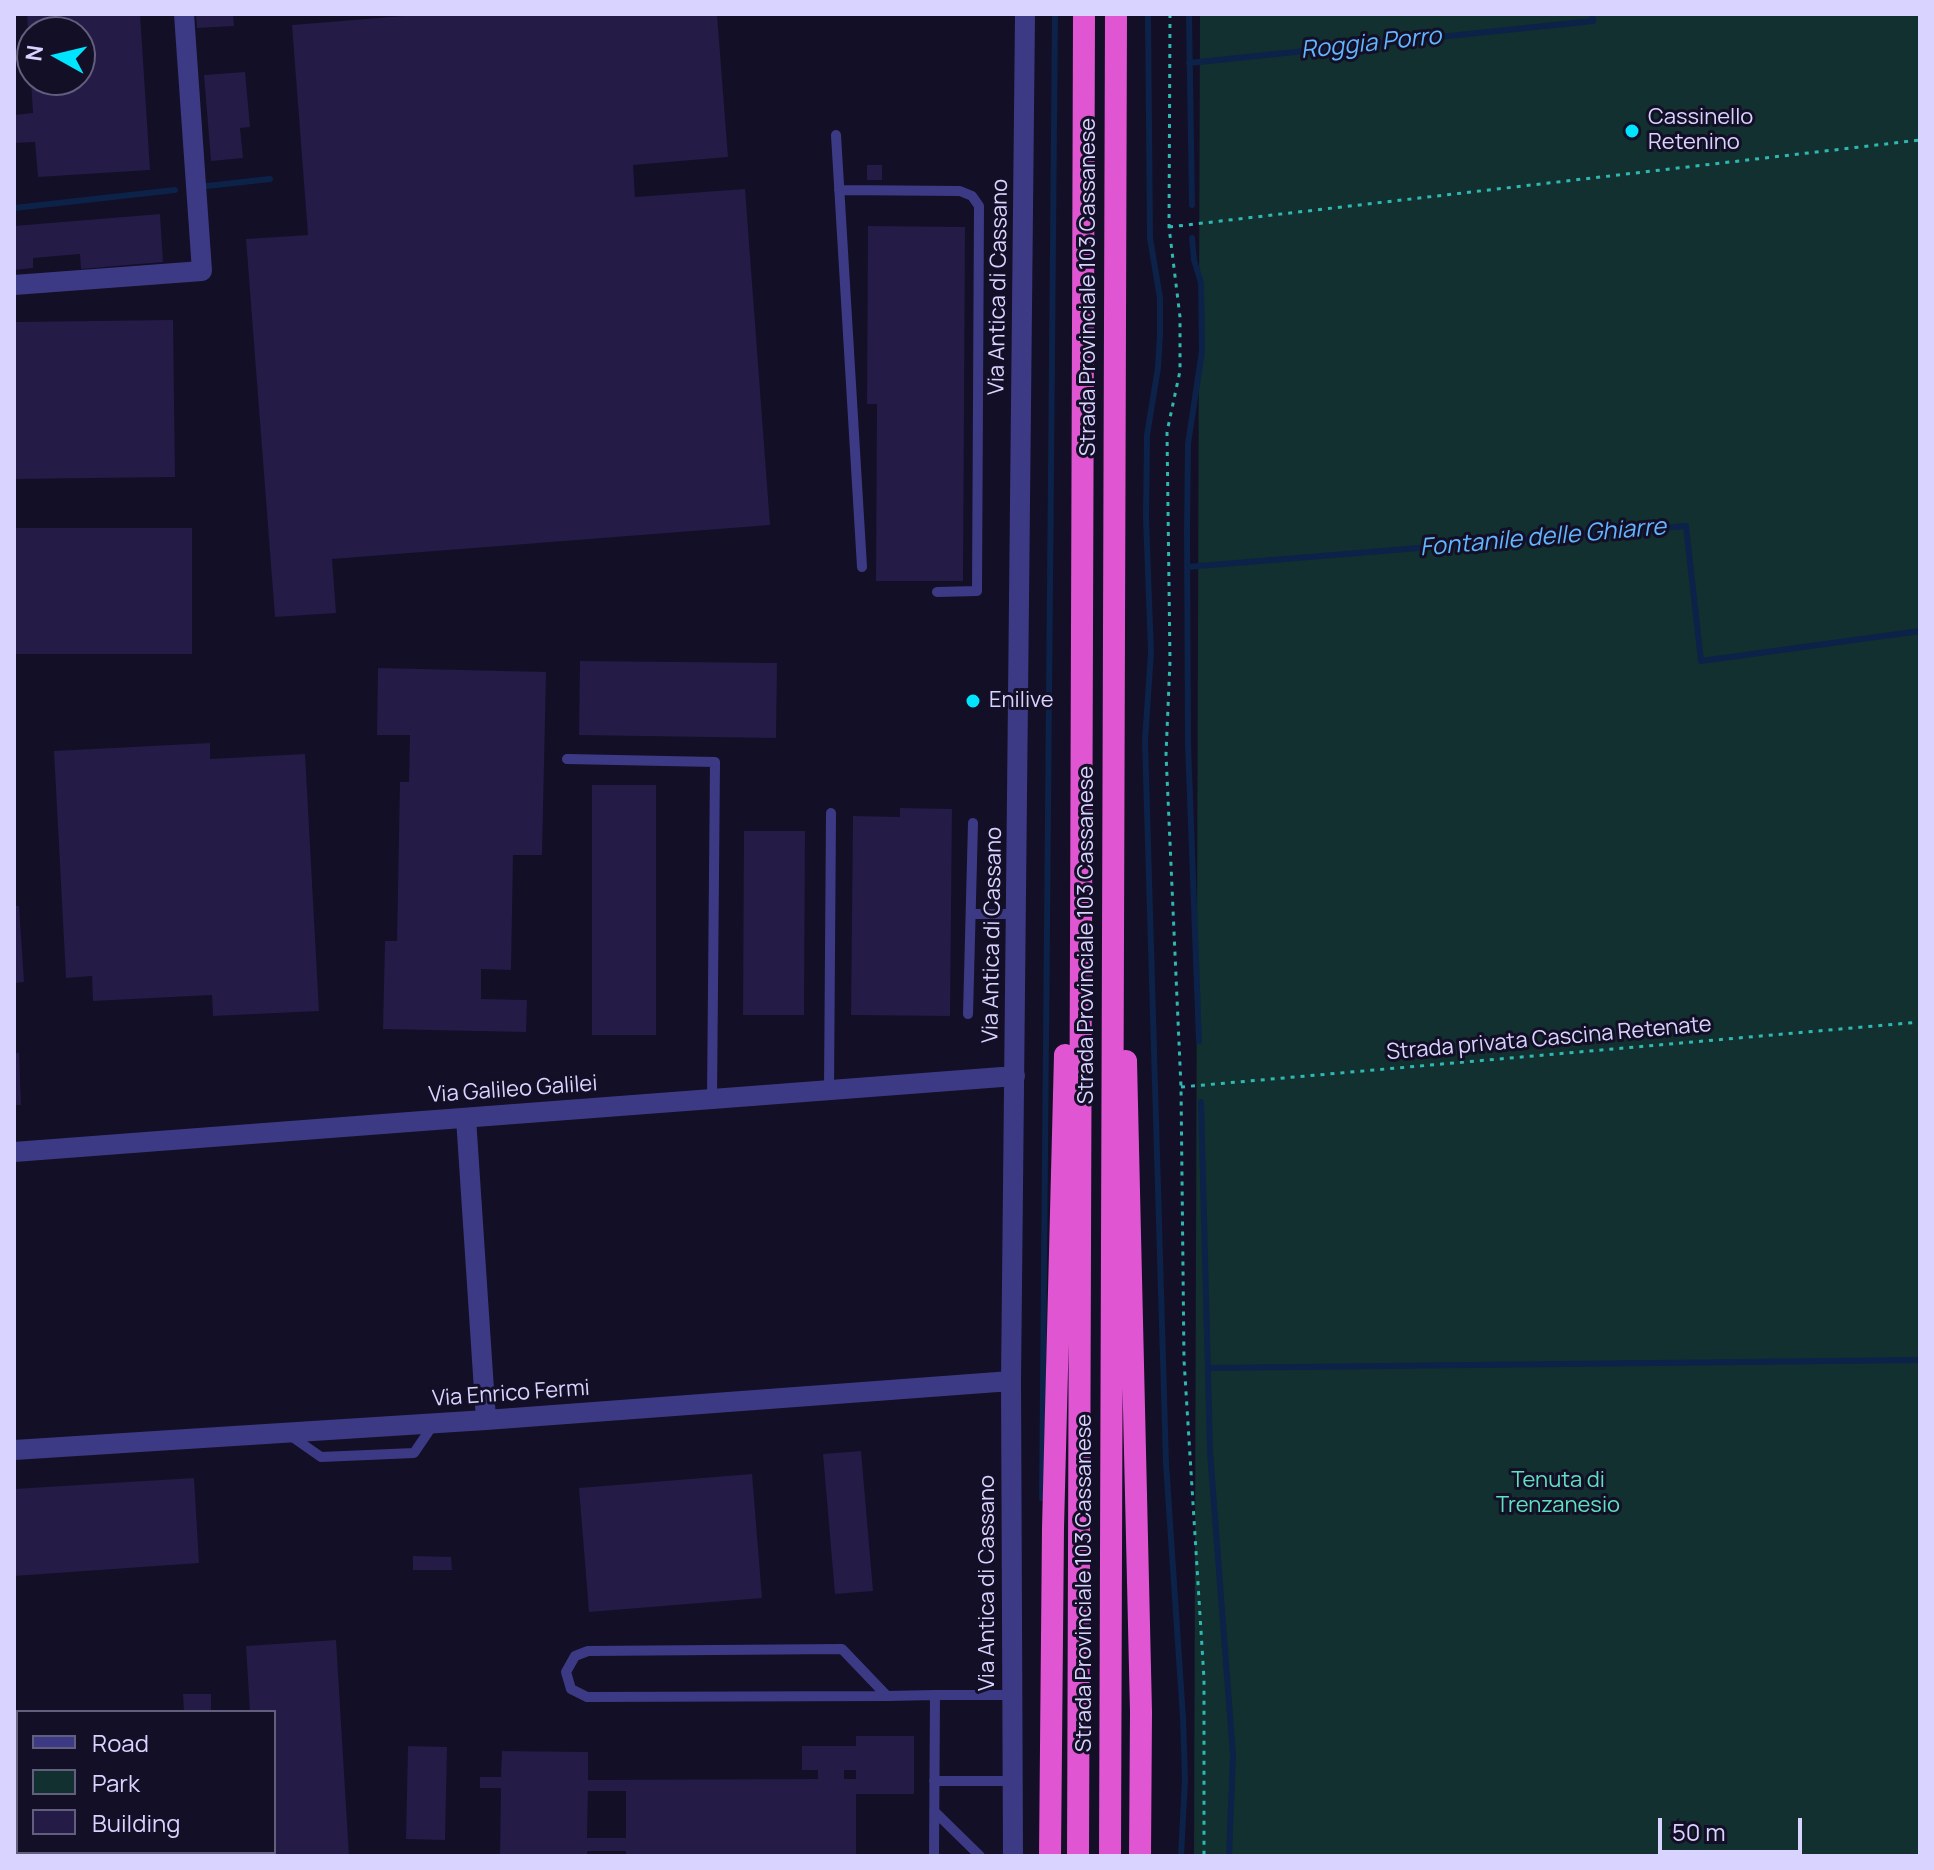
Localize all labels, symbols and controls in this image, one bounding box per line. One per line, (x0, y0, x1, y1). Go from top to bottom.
north arrow (16, 16, 96, 96)
water label: Roggia Porro (1299, 22, 1443, 66)
text: N (18, 43, 50, 63)
place label: Cassinello Retenino (1648, 105, 1753, 156)
street label: Strada Provinciale 103 Cassanese (1076, 118, 1102, 456)
marker: Cassinello Retenino (1623, 122, 1641, 140)
street label: Via Antica di Cassano (984, 179, 1014, 395)
water label: Fontanile delle Ghiarre (1419, 513, 1667, 563)
place label: Enilive (989, 688, 1054, 714)
marker: Enilive (964, 692, 982, 710)
street label: Strada Provinciale 103 Cassanese (1074, 766, 1100, 1104)
street label: Via Antica di Cassano (978, 827, 1008, 1043)
street label: Strada privata Cascina Retenate (1385, 1012, 1713, 1066)
street label: Via Galileo Galilei (428, 1071, 598, 1109)
street label: Via Enrico Fermi (431, 1375, 591, 1413)
street label: Strada Provinciale 103 Cassanese (1072, 1414, 1098, 1752)
park label: Tenuta di Trenzanesio (1496, 1468, 1620, 1520)
street label: Via Antica di Cassano (975, 1475, 1001, 1691)
legend (16, 1710, 276, 1854)
text: Road (92, 1726, 149, 1759)
text: Park (92, 1766, 140, 1799)
scale bar (1662, 1802, 1806, 1852)
text: Building (92, 1806, 180, 1839)
text: 50 m (1672, 1815, 1726, 1848)

